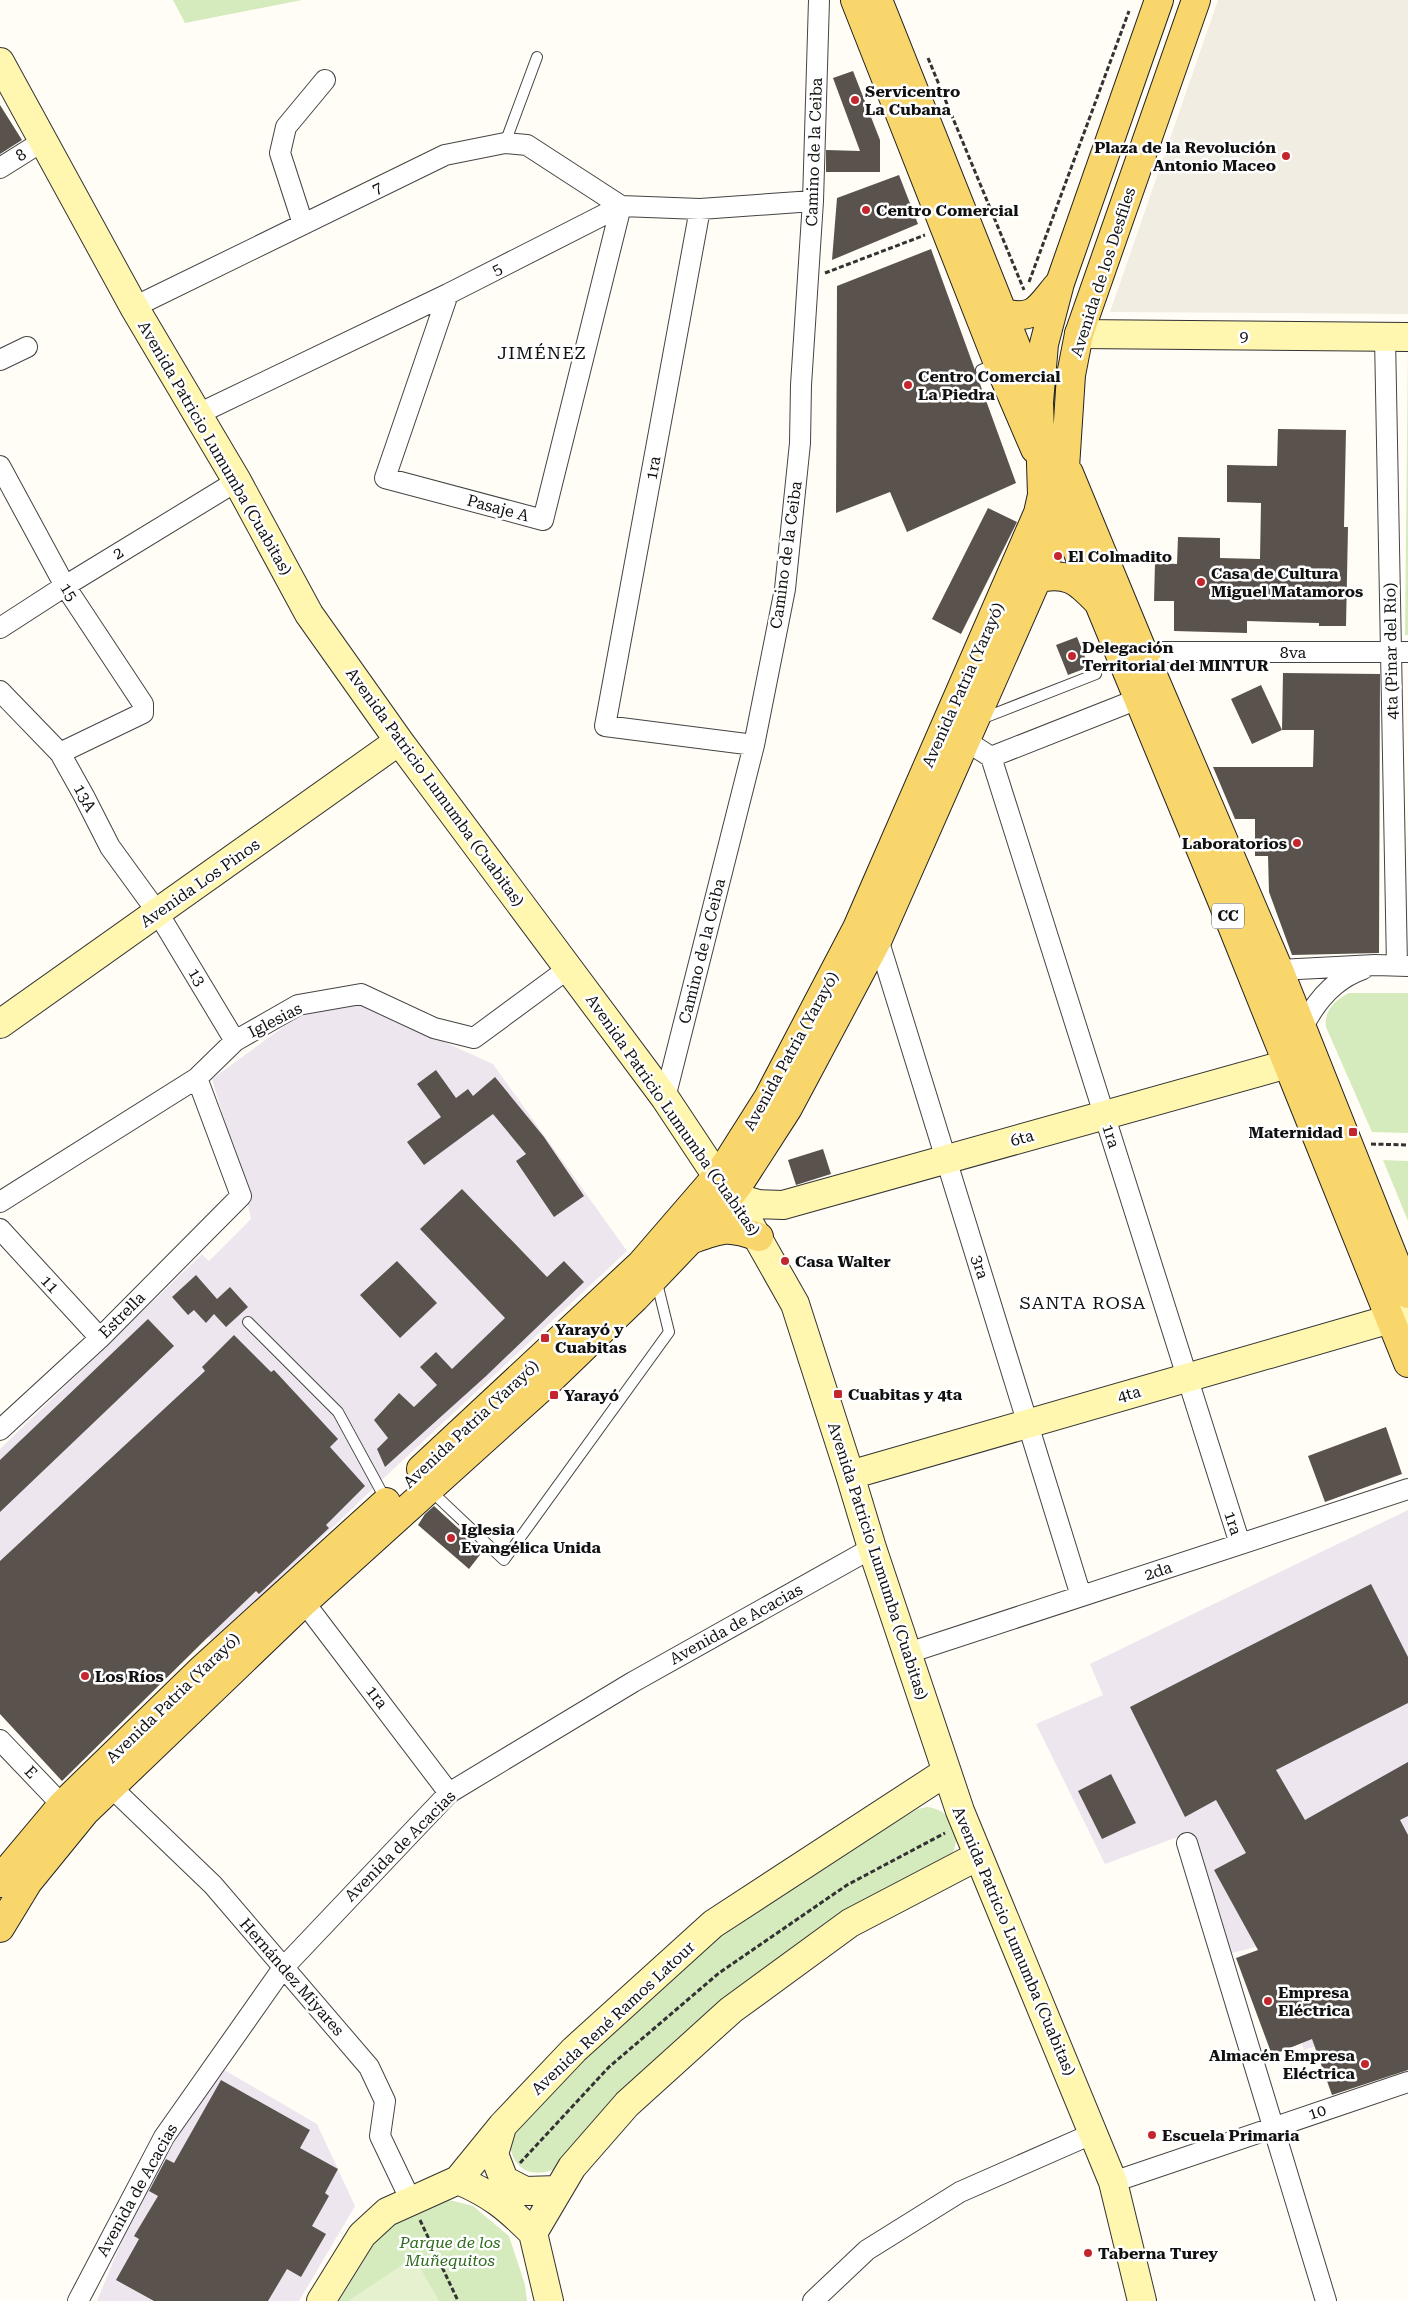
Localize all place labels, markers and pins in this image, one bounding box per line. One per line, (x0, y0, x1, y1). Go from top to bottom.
place label: Servicentro La Cubana (865, 82, 960, 119)
marker: Servicentro La Cubana (849, 94, 861, 106)
place label: Plaza de la Revolución Antonio Maceo (1094, 138, 1276, 175)
marker: Plaza de la Revolución Antonio Maceo (1280, 150, 1292, 162)
place label: Centro Comercial (876, 201, 1019, 220)
marker: Centro Comercial (860, 204, 872, 216)
place label: Centro Comercial La Piedra (918, 367, 1061, 404)
marker: Centro Comercial La Piedra (902, 379, 914, 391)
place label: El Colmadito (1068, 547, 1172, 566)
marker: El Colmadito (1052, 550, 1064, 562)
place label: Casa de Cultura Miguel Matamoros (1211, 564, 1363, 601)
marker: Casa de Cultura Miguel Matamoros (1195, 576, 1207, 588)
place label: Delegación Territorial del MINTUR (1082, 638, 1269, 675)
marker: Delegación Territorial del MINTUR (1066, 650, 1078, 662)
place label: Laboratorios (1182, 834, 1287, 853)
marker: Laboratorios (1291, 837, 1303, 849)
place label: Maternidad (1249, 1123, 1343, 1142)
marker: Maternidad (1347, 1126, 1359, 1138)
place label: Casa Walter (795, 1252, 891, 1271)
marker: Casa Walter (779, 1255, 791, 1267)
place label: Yarayó y Cuabitas (555, 1320, 627, 1357)
marker: Yarayó y Cuabitas (539, 1332, 551, 1344)
place label: Cuabitas y 4ta (848, 1385, 963, 1404)
place label: Yarayó (564, 1386, 619, 1405)
marker: Cuabitas y 4ta (832, 1388, 844, 1400)
marker: Yarayó (548, 1389, 560, 1401)
place label: Iglesia Evangélica Unida (461, 1520, 602, 1557)
marker: Iglesia Evangélica Unida (445, 1532, 457, 1544)
place label: Los Ríos (95, 1667, 164, 1686)
marker: Los Ríos (79, 1670, 91, 1682)
place label: Empresa Eléctrica (1278, 1983, 1351, 2020)
marker: Empresa Eléctrica (1262, 1995, 1274, 2007)
place label: Almacén Empresa Eléctrica (1209, 2046, 1356, 2083)
marker: Almacén Empresa Eléctrica (1359, 2058, 1371, 2070)
place label: Escuela Primaria (1162, 2126, 1300, 2145)
marker: Escuela Primaria (1146, 2129, 1158, 2141)
place label: Taberna Turey (1098, 2244, 1218, 2263)
marker: Taberna Turey (1082, 2247, 1094, 2259)

